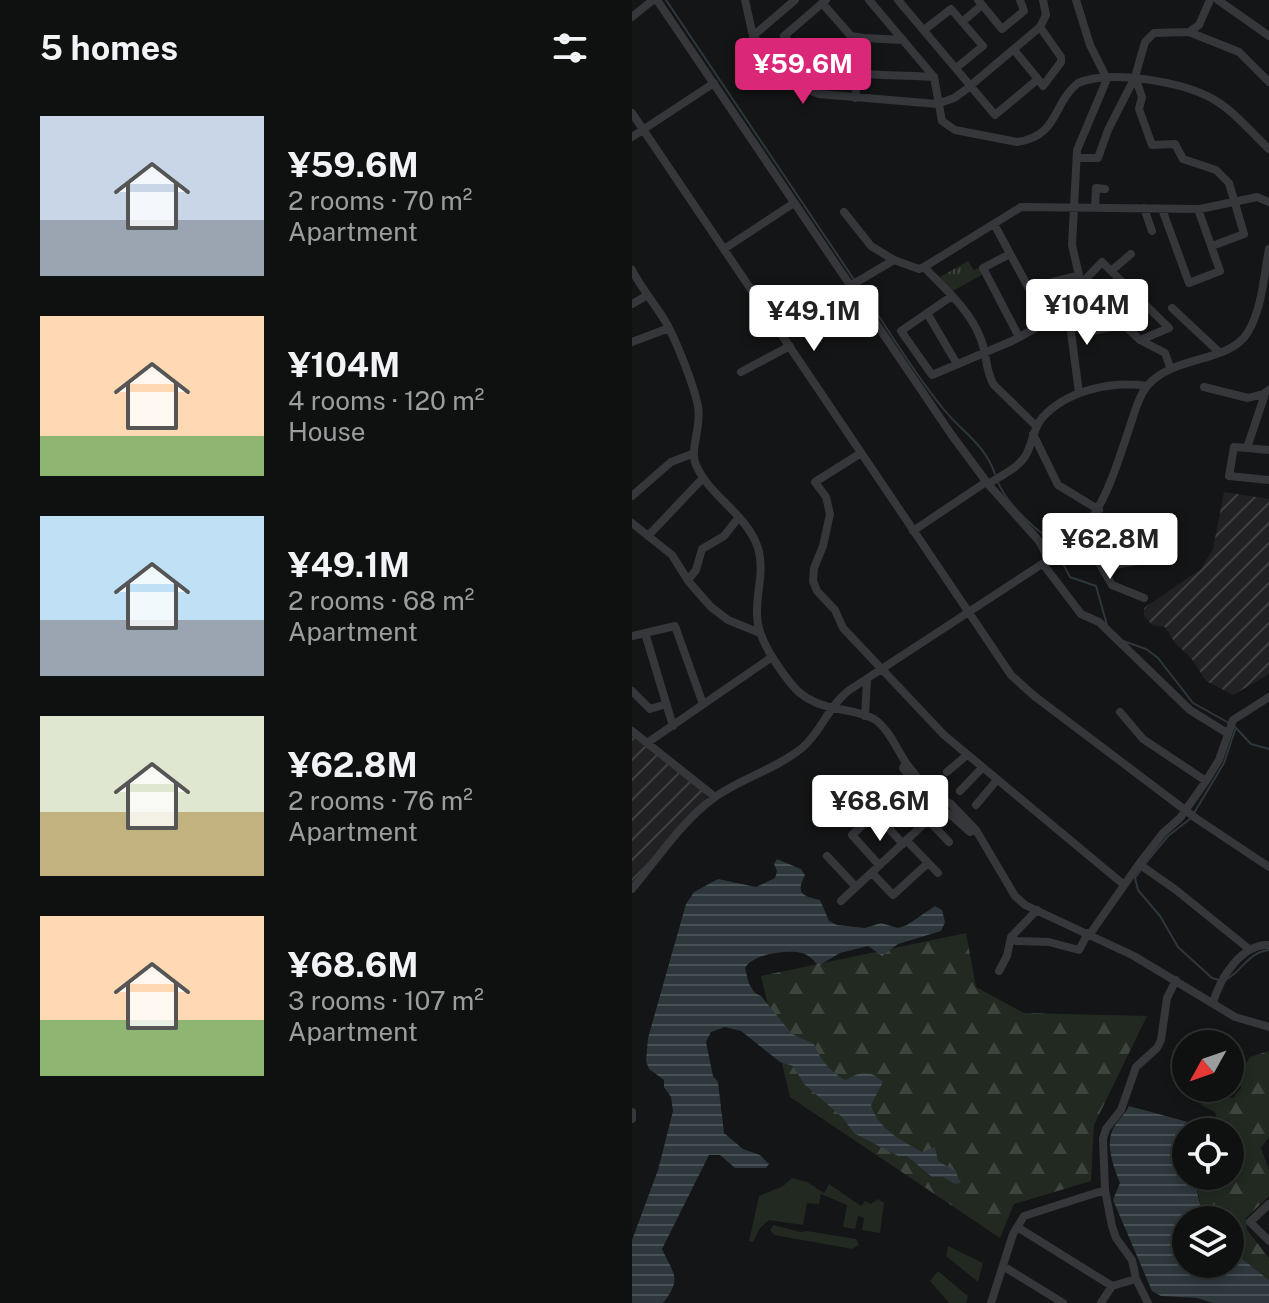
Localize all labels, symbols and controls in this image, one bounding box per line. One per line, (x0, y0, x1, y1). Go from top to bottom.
icon: filters (548, 26, 592, 70)
text: 5 homes (40, 28, 178, 68)
pin: ¥59.6M (738, 38, 868, 106)
text: ¥59.6M (753, 48, 853, 79)
text: ¥59.6M (288, 145, 419, 185)
icon: home (104, 148, 200, 244)
text: 2 rooms · 70 m² (288, 185, 472, 216)
text: Apartment (288, 216, 418, 247)
pin: ¥104M (1031, 279, 1143, 347)
pin: ¥49.1M (749, 285, 879, 353)
text: ¥104M (1044, 289, 1130, 320)
text: ¥49.1M (767, 295, 861, 326)
text: ¥104M (288, 345, 400, 385)
icon: home (104, 348, 200, 444)
text: 4 rooms · 120 m² (288, 385, 484, 416)
text: House (288, 416, 365, 447)
pin: ¥62.8M (1045, 513, 1175, 581)
text: ¥62.8M (1060, 523, 1160, 554)
text: ¥49.1M (288, 545, 410, 585)
icon: home (104, 548, 200, 644)
text: 2 rooms · 68 m² (288, 585, 474, 616)
text: Apartment (288, 616, 418, 647)
text: ¥62.8M (288, 745, 418, 785)
icon: home (104, 748, 200, 844)
pin: ¥68.6M (815, 775, 945, 843)
text: 2 rooms · 76 m² (288, 785, 473, 816)
text: ¥68.6M (830, 785, 930, 816)
text: Apartment (288, 816, 418, 847)
text: ¥68.6M (288, 945, 418, 985)
icon: home (104, 948, 200, 1044)
text: 3 rooms · 107 m² (288, 985, 484, 1016)
text: Apartment (288, 1016, 418, 1047)
north arrow (1172, 1030, 1244, 1102)
map controls (1172, 1030, 1244, 1278)
button: locate (1172, 1118, 1244, 1190)
button: layers (1172, 1206, 1244, 1278)

